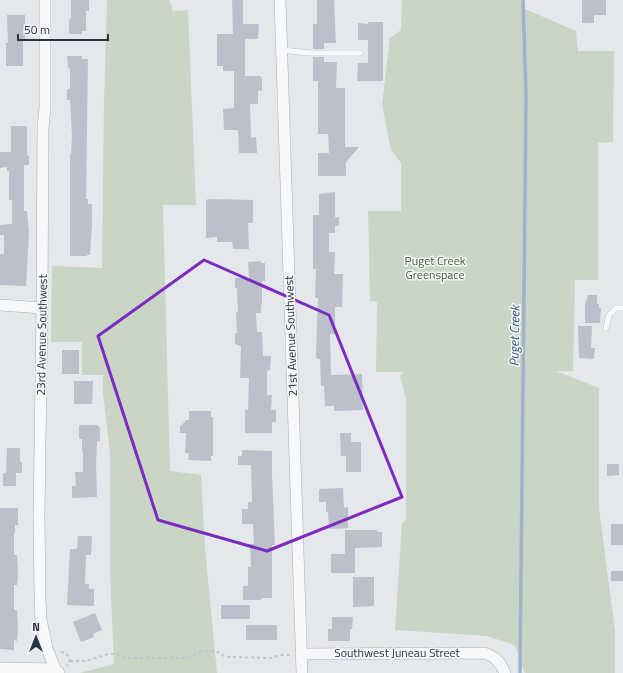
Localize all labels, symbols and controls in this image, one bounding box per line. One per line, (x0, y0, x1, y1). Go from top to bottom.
scale bar (18, 16, 108, 42)
text: 50 m (24, 20, 50, 39)
park label: Puget Creek Greenspace (405, 251, 466, 284)
street label: 23rd Avenue Southwest (31, 273, 52, 396)
street label: 21st Avenue Southwest (279, 275, 302, 397)
water label: Puget Creek (503, 303, 525, 367)
north arrow (16, 617, 56, 657)
text: N (32, 619, 40, 635)
street label: Southwest Juneau Street (334, 643, 461, 662)

